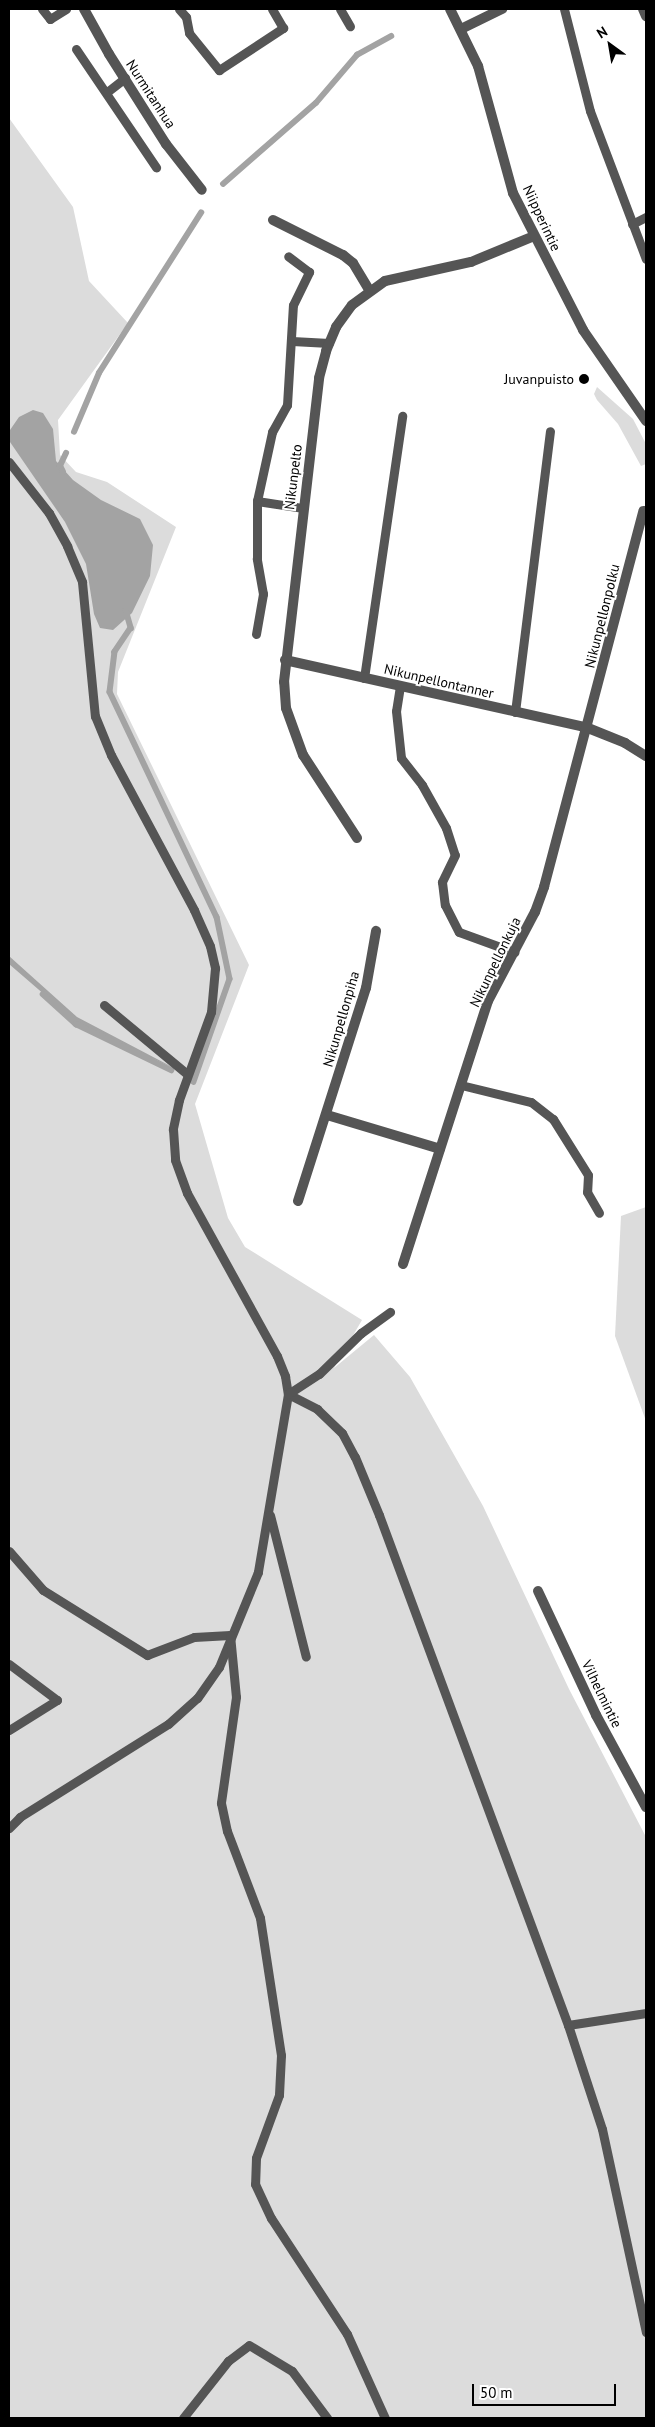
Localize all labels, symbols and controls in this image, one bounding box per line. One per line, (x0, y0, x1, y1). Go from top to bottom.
north arrow (585, 20, 635, 70)
text: N (593, 22, 611, 42)
street label: Nurmitanhua (123, 57, 179, 131)
street label: Niipperintie (519, 182, 565, 254)
place label: Juvanpuisto (504, 371, 574, 387)
marker: Juvanpuisto (578, 373, 590, 385)
street label: Nikunpelto (281, 443, 305, 511)
street label: Nikunpellonpolku (581, 562, 623, 670)
street label: Nikunpellontanner (383, 660, 495, 702)
street label: Nikunpellonkuja (466, 914, 524, 1010)
street label: Nikunpellonpiha (319, 969, 363, 1069)
street label: Vilhelmintie (578, 1657, 626, 1731)
scale bar (475, 2374, 619, 2406)
text: 50 m (480, 2383, 513, 2402)

